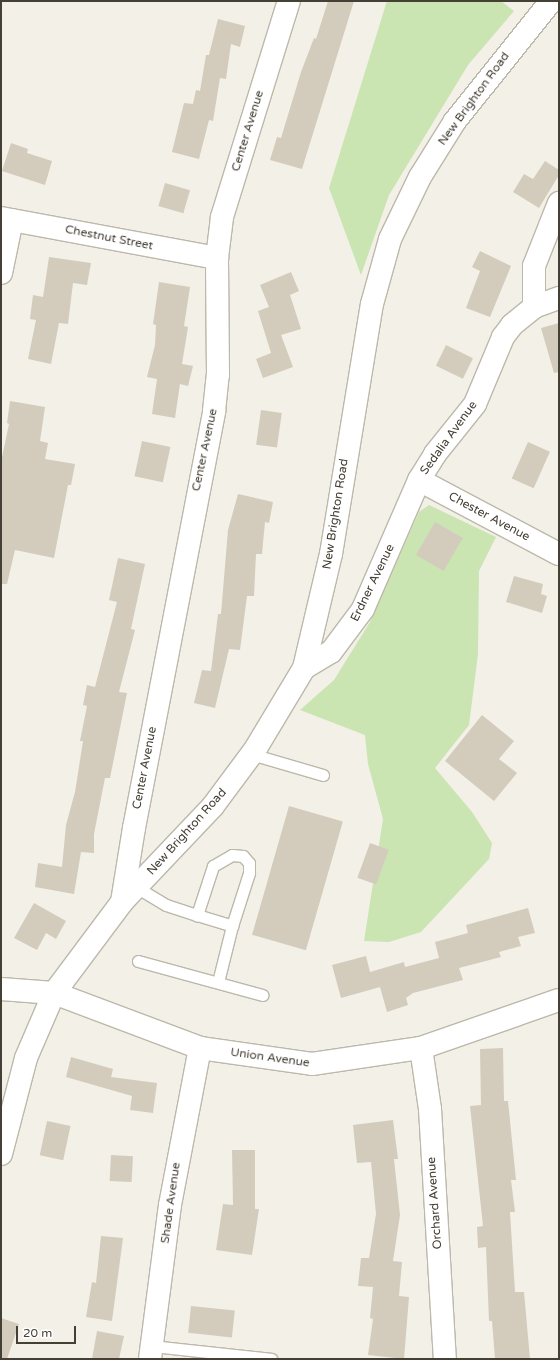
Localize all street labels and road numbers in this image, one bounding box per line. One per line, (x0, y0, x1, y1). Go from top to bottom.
street label: New Brighton Road (435, 50, 513, 148)
street label: Center Avenue (229, 89, 267, 173)
street label: Chestnut Street (64, 222, 154, 254)
street label: Sedalia Avenue (418, 398, 480, 478)
street label: Center Avenue (189, 407, 221, 493)
street label: New Brighton Road (320, 458, 352, 570)
street label: Chester Avenue (446, 489, 532, 545)
street label: Erdner Avenue (348, 542, 398, 624)
street label: Center Avenue (130, 725, 160, 811)
street label: New Brighton Road (144, 786, 230, 878)
street label: Union Avenue (229, 1045, 311, 1071)
street label: Orchard Avenue (425, 1156, 445, 1250)
street label: Shade Avenue (158, 1162, 184, 1244)

